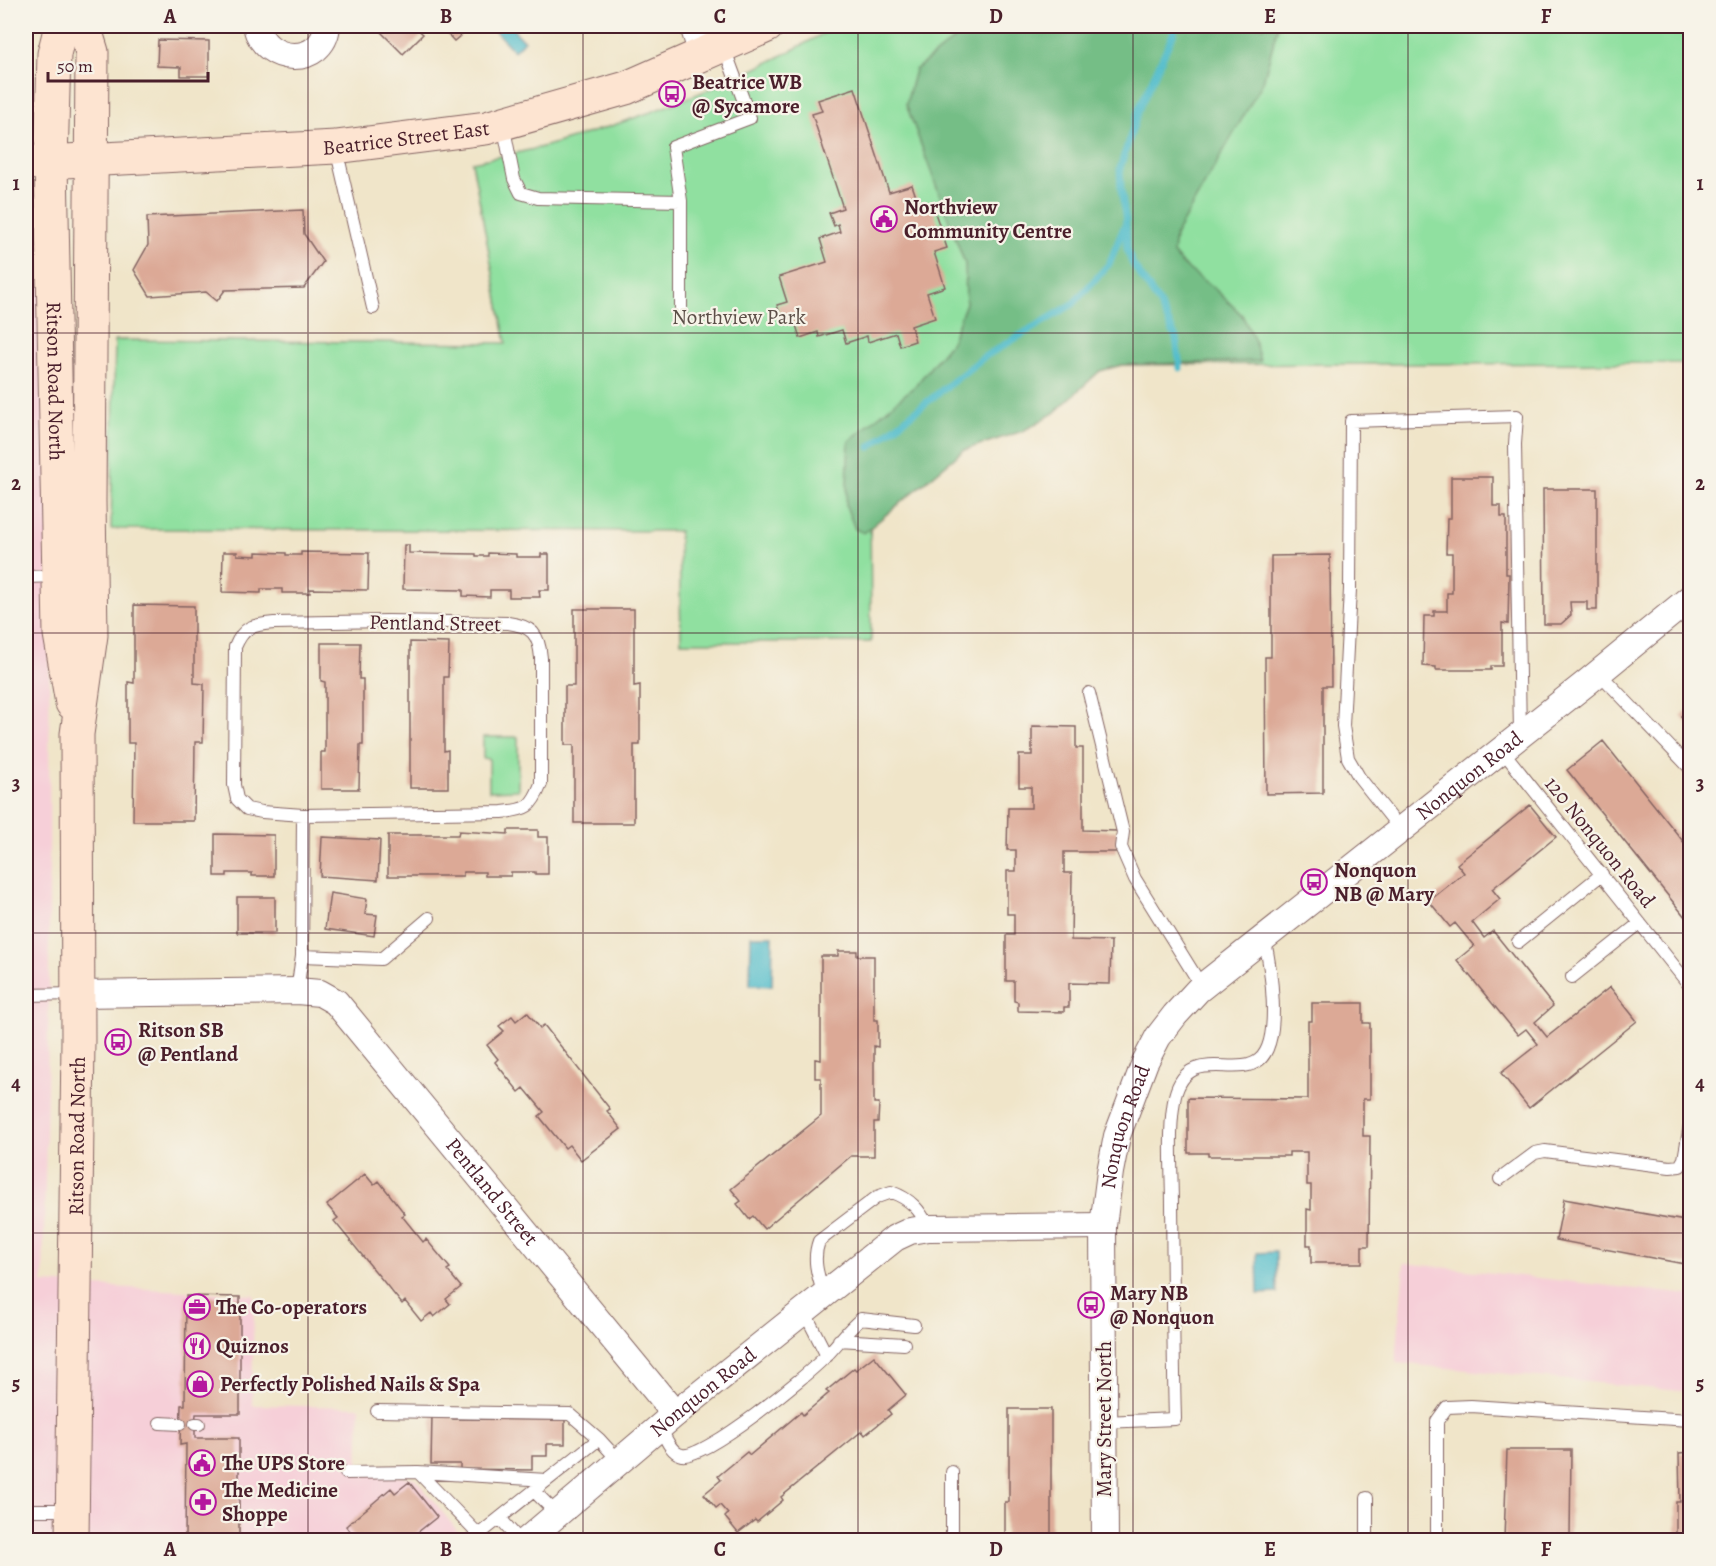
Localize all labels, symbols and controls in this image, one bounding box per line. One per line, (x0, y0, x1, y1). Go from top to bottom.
text: A (163, 3, 177, 30)
text: B (440, 3, 452, 30)
text: C (714, 3, 726, 30)
text: D (989, 3, 1003, 30)
text: E (1264, 3, 1276, 30)
text: F (1541, 3, 1552, 30)
scale bar (48, 45, 208, 83)
text: 50 m (57, 54, 93, 78)
place label: Beatrice WB @ Sycamore (692, 68, 802, 120)
bus stop icon: Beatrice WB @ Sycamore (657, 79, 687, 109)
street label: Beatrice Street East (322, 114, 491, 162)
text: 1 (12, 170, 20, 197)
text: 1 (1696, 170, 1704, 197)
place label: Northview Community Centre (904, 193, 1072, 245)
public building icon: Northview Community Centre (869, 204, 899, 234)
street label: Ritson Road North (40, 301, 71, 461)
park label: Northview Park (672, 303, 807, 331)
text: 2 (11, 470, 21, 497)
text: 2 (1695, 470, 1705, 497)
street label: Pentland Street (369, 608, 501, 638)
street label: Nonquon Road (1410, 724, 1529, 826)
text: 3 (12, 770, 20, 797)
text: 3 (1696, 770, 1704, 797)
street label: 120 Nonquon Road (1538, 771, 1662, 914)
place label: Nonquon NB @ Mary (1334, 856, 1435, 908)
bus stop icon: Nonquon NB @ Mary (1299, 867, 1329, 897)
place label: Ritson SB @ Pentland (138, 1016, 239, 1068)
bus stop icon: Ritson SB @ Pentland (103, 1027, 133, 1057)
street label: Ritson Road North (62, 1056, 92, 1216)
street label: Nonquon Road (1094, 1060, 1157, 1191)
text: 4 (11, 1070, 21, 1097)
text: 4 (1695, 1070, 1705, 1097)
street label: Pentland Street (439, 1132, 545, 1252)
place label: Mary NB @ Nonquon (1110, 1279, 1214, 1331)
bus stop icon: Mary NB @ Nonquon (1076, 1290, 1106, 1320)
office icon: The Co-operators (182, 1292, 212, 1322)
place label: The Co-operators (216, 1293, 367, 1321)
restaurant icon: Quiznos (182, 1331, 212, 1361)
place label: Quiznos (216, 1332, 289, 1360)
street label: Nonquon Road (644, 1340, 762, 1443)
street label: Mary Street North (1090, 1341, 1118, 1497)
shop icon: Perfectly Polished Nails & Spa (185, 1369, 215, 1399)
text: 5 (12, 1370, 20, 1397)
place label: Perfectly Polished Nails & Spa (220, 1370, 481, 1398)
text: 5 (1696, 1370, 1704, 1397)
public building icon: The UPS Store (187, 1448, 217, 1478)
place label: The UPS Store (222, 1449, 345, 1477)
place label: The Medicine Shoppe (222, 1476, 338, 1528)
pharmacy icon: The Medicine Shoppe (188, 1487, 218, 1517)
text: A (163, 1536, 177, 1563)
text: B (440, 1536, 452, 1563)
text: C (714, 1536, 726, 1563)
text: D (989, 1536, 1003, 1563)
text: E (1264, 1536, 1276, 1563)
text: F (1541, 1536, 1552, 1563)

